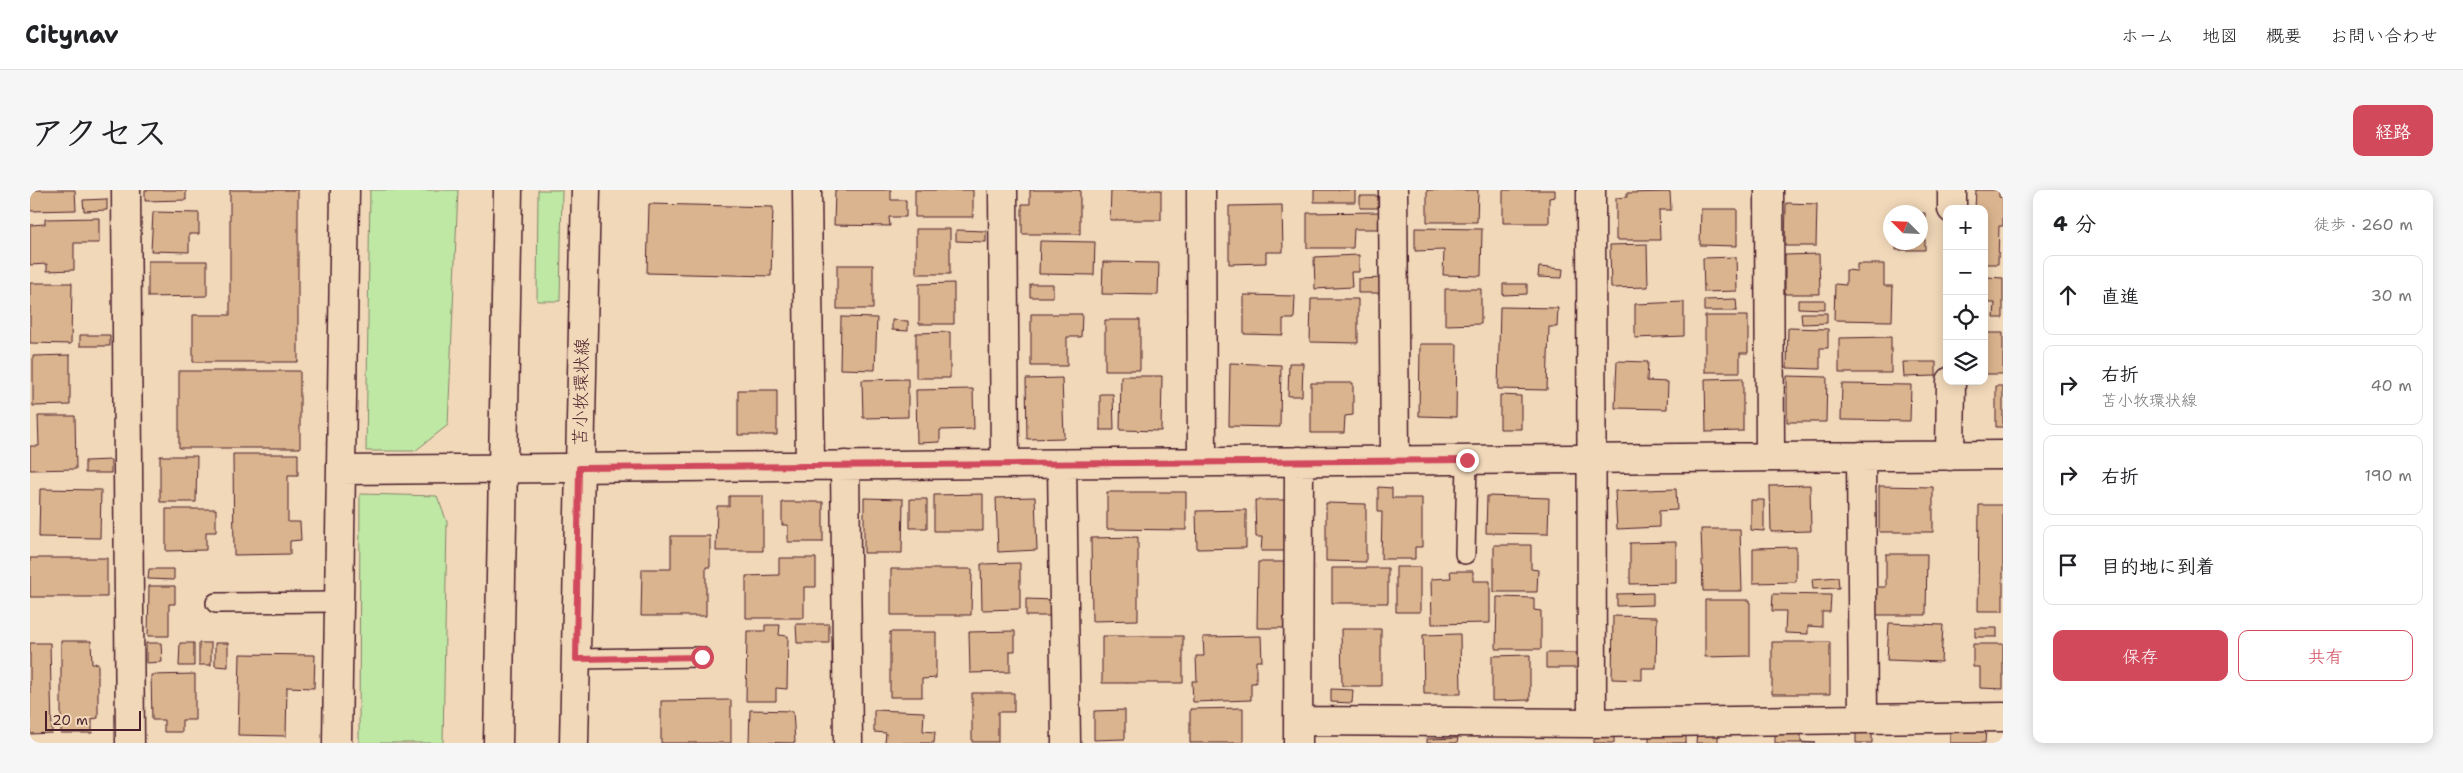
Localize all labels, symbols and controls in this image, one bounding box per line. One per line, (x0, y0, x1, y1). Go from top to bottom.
text: Citynav (25, 19, 119, 51)
text: ホーム (2121, 24, 2174, 48)
text: 地図 (2202, 24, 2238, 48)
text: 概要 (2266, 24, 2302, 48)
text: お問い合わせ (2330, 24, 2438, 48)
button: 経路 (2353, 105, 2433, 156)
text: アクセス (30, 109, 168, 156)
north arrow (1883, 205, 1928, 250)
map controls (1943, 205, 1988, 385)
button: + (1943, 205, 1988, 250)
text: 4 分 (2053, 210, 2096, 238)
text: 徒歩 · 260 m (2314, 214, 2413, 235)
button: − (1943, 250, 1988, 295)
icon: ahead (2054, 281, 2082, 309)
text: 直進 (2101, 284, 2139, 309)
text: 30 m (2371, 285, 2412, 306)
button: locate (1943, 295, 1988, 340)
street label: 苫小牧環状線 (568, 338, 594, 446)
button: layers (1943, 340, 1988, 385)
text: 右折 (2101, 362, 2139, 387)
icon: right (2054, 371, 2082, 399)
text: 40 m (2370, 375, 2412, 396)
text: 苫小牧環状線 (2101, 390, 2197, 411)
route end (1456, 449, 1479, 472)
icon: right (2054, 461, 2082, 489)
text: 右折 (2101, 464, 2139, 489)
text: 190 m (2365, 465, 2412, 486)
icon: arrive (2054, 551, 2082, 579)
text: 目的地に到着 (2101, 554, 2215, 579)
button: 保存 (2053, 630, 2228, 681)
button: 共有 (2238, 630, 2413, 681)
route start (691, 646, 714, 669)
scale bar (45, 708, 141, 731)
text: 20 m (52, 711, 88, 729)

